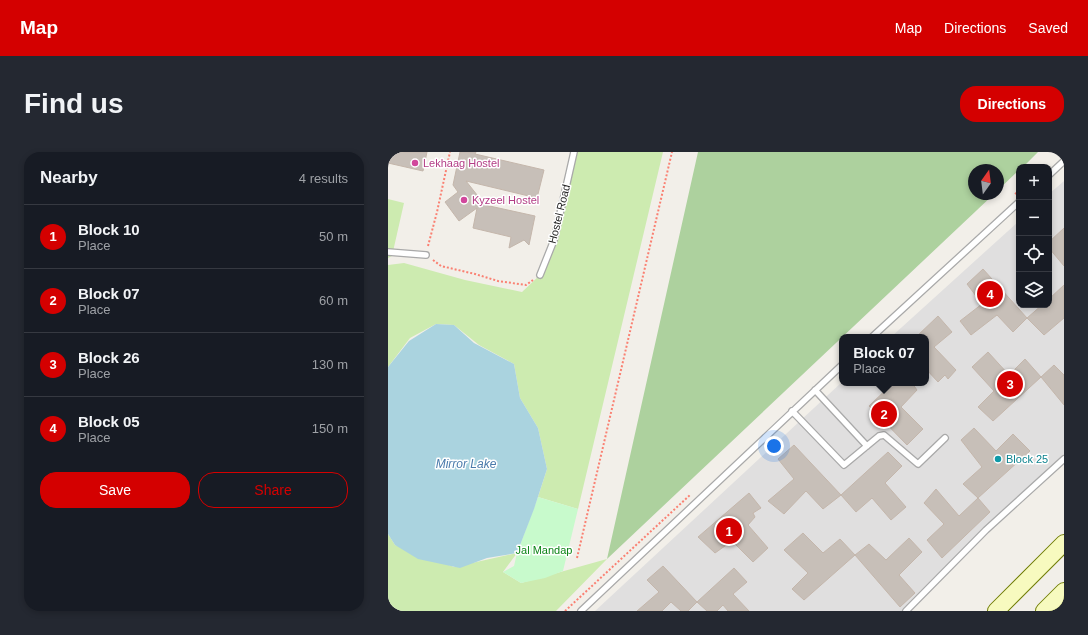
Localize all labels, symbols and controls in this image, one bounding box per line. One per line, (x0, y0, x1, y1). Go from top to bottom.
text: Map (20, 17, 58, 38)
text: Map (895, 20, 922, 36)
text: Directions (944, 20, 1006, 36)
text: Saved (1028, 20, 1068, 36)
button: Directions (960, 86, 1064, 122)
text: Find us (24, 88, 124, 119)
place label: Lekhaag Hostel (423, 157, 499, 169)
marker: Lekhaag Hostel (410, 158, 420, 168)
north arrow (968, 164, 1004, 200)
map controls (1016, 164, 1052, 308)
button: + (1016, 164, 1052, 200)
text: Nearby (40, 168, 98, 187)
text: 4 results (299, 171, 348, 186)
street label: Hostel Road (546, 183, 572, 245)
place label: Kyzeel Hostel (472, 194, 539, 206)
marker: Kyzeel Hostel (459, 195, 469, 205)
button: − (1016, 200, 1052, 236)
text: Block 10 (78, 221, 140, 238)
text: 1 (49, 229, 57, 244)
text: 50 m (319, 229, 348, 244)
button: locate (1016, 236, 1052, 272)
text: Place (78, 238, 111, 253)
button: layers (1016, 272, 1052, 308)
pin: 4 (977, 279, 1003, 309)
text: Block 07 (78, 285, 140, 302)
text: 2 (49, 293, 57, 308)
text: 60 m (319, 293, 348, 308)
text: Place (78, 302, 111, 317)
popup (839, 334, 929, 386)
text: Block 07 (853, 344, 915, 361)
text: Block 26 (78, 349, 140, 366)
text: 3 (49, 357, 57, 372)
text: 130 m (312, 357, 348, 372)
text: Place (853, 361, 886, 376)
text: Place (78, 366, 111, 381)
pin: 3 (997, 369, 1023, 399)
pin: 2 (871, 399, 897, 429)
text: Block 05 (78, 413, 140, 430)
text: 4 (49, 421, 57, 436)
text: 150 m (312, 421, 348, 436)
text: Place (78, 430, 111, 445)
your location (764, 436, 784, 456)
place label: Block 25 (1006, 453, 1048, 465)
marker: Block 25 (993, 454, 1003, 464)
water label: Mirror Lake (436, 457, 497, 471)
button: Save (40, 472, 190, 508)
button: Share (198, 472, 348, 508)
pin: 1 (716, 516, 742, 546)
park label: Jal Mandap (516, 544, 572, 556)

